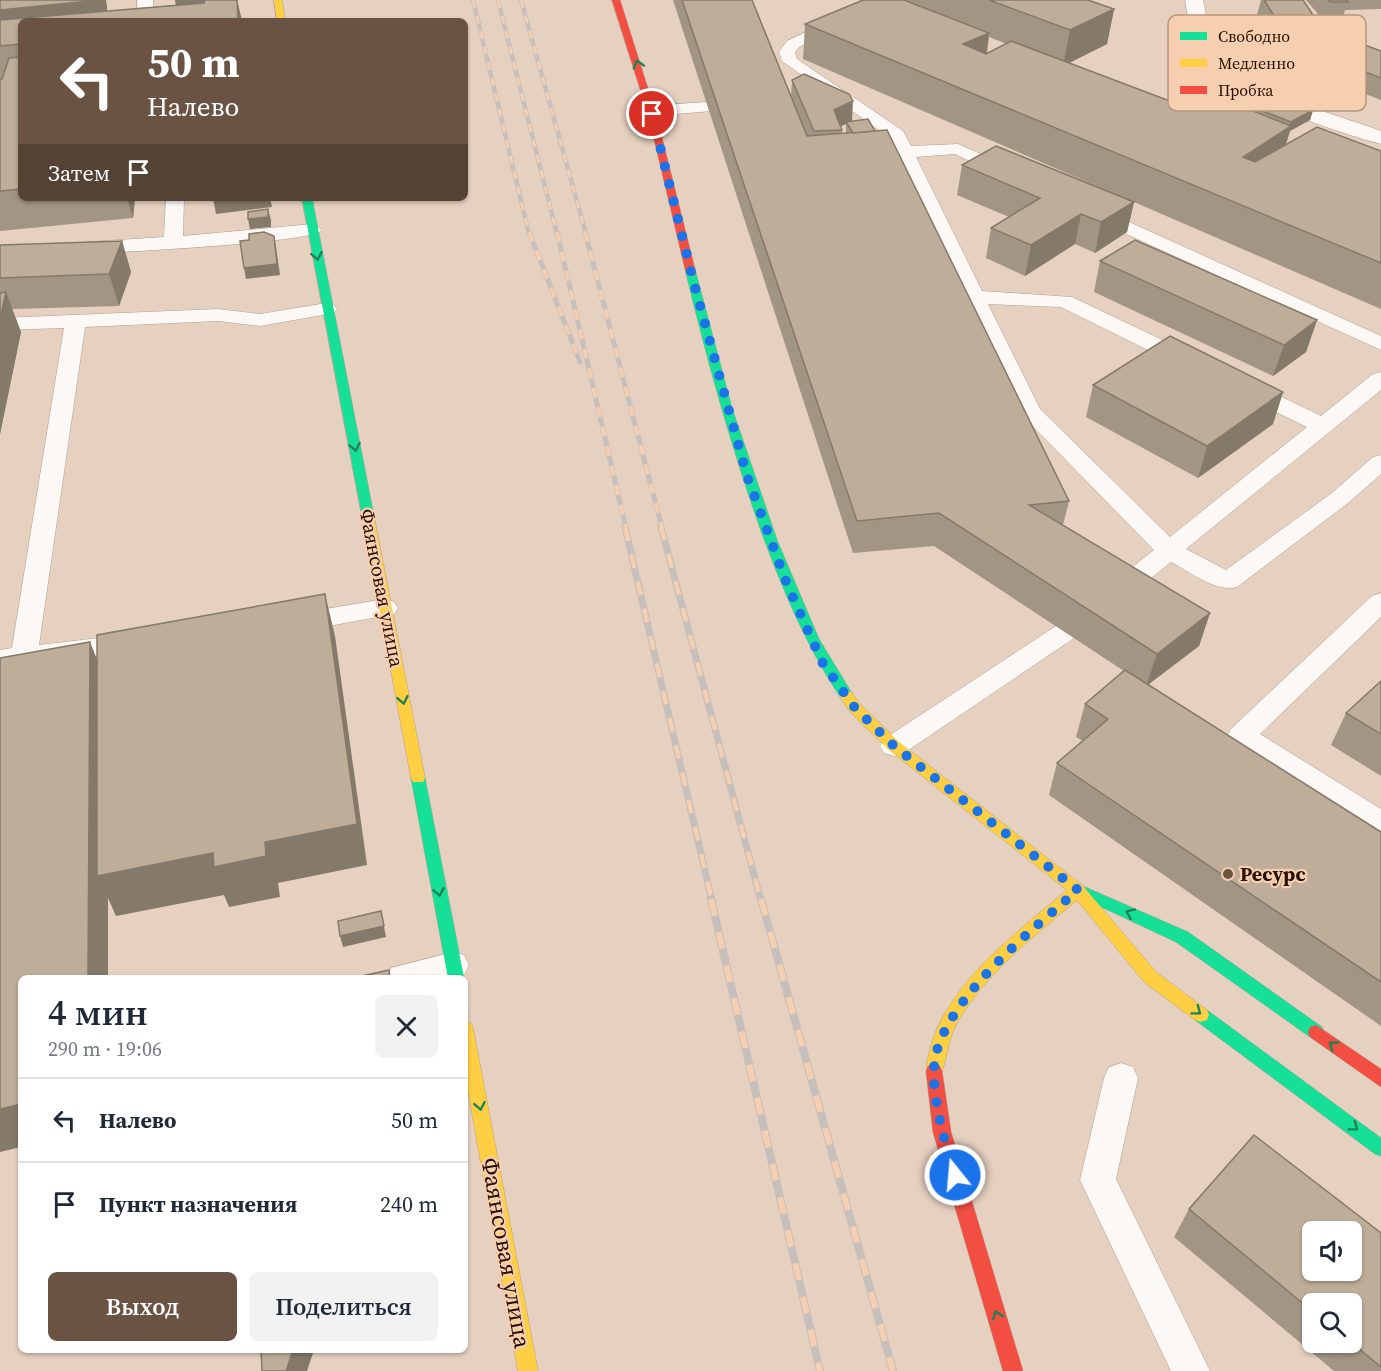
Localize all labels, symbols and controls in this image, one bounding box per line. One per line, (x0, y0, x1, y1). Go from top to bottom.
legend (1168, 15, 1366, 111)
text: Свободно (1218, 25, 1290, 47)
text: 50 m (147, 33, 240, 91)
icon: left (48, 42, 126, 120)
text: Медленно (1218, 52, 1295, 74)
one-way arrow (633, 59, 645, 70)
text: Пробка (1218, 79, 1274, 101)
text: Налево (147, 88, 239, 125)
pin (626, 88, 677, 139)
icon: arrive (635, 97, 668, 130)
icon: arrive (122, 156, 155, 189)
text: Затем (48, 158, 110, 188)
one-way arrow (310, 250, 323, 260)
one-way arrow (348, 442, 361, 452)
street label: Фаянсовая улица (353, 507, 411, 670)
one-way arrow (396, 695, 409, 705)
place label: Ресурс (1240, 860, 1306, 888)
marker: Ресурс (1221, 867, 1235, 881)
one-way arrow (432, 887, 445, 897)
one-way arrow (1126, 909, 1137, 921)
text: 4 мин (48, 988, 148, 1037)
button: close (375, 995, 438, 1058)
one-way arrow (1190, 1004, 1201, 1015)
text: 290 m · 19:06 (48, 1035, 162, 1063)
one-way arrow (1329, 1041, 1340, 1052)
one-way arrow (473, 1101, 486, 1111)
icon: left (48, 1104, 81, 1137)
text: Налево (99, 1105, 176, 1135)
text: 50 m (391, 1105, 438, 1135)
one-way arrow (1347, 1120, 1358, 1131)
position arrow (923, 1143, 987, 1207)
street label: Фаянсовая улица (474, 1155, 540, 1351)
icon: arrive (48, 1188, 81, 1221)
text: Пункт назначения (99, 1189, 297, 1219)
text: 240 m (380, 1189, 438, 1219)
map controls (1302, 1221, 1362, 1353)
button: sound (1302, 1221, 1362, 1281)
button: Выход (48, 1272, 237, 1341)
button: Поделиться (249, 1272, 438, 1341)
button: search (1302, 1293, 1362, 1353)
one-way arrow (992, 1310, 1004, 1321)

